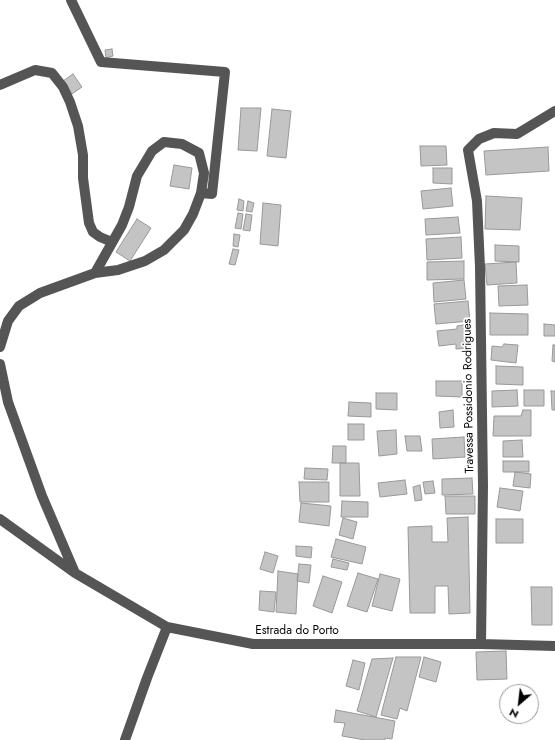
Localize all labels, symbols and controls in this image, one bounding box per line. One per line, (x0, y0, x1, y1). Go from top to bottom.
street label: Travessa Possidonio Rodrigues (460, 318, 478, 474)
street label: Estrada do Porto (255, 624, 339, 638)
north arrow (499, 684, 539, 724)
text: N (506, 705, 521, 723)

